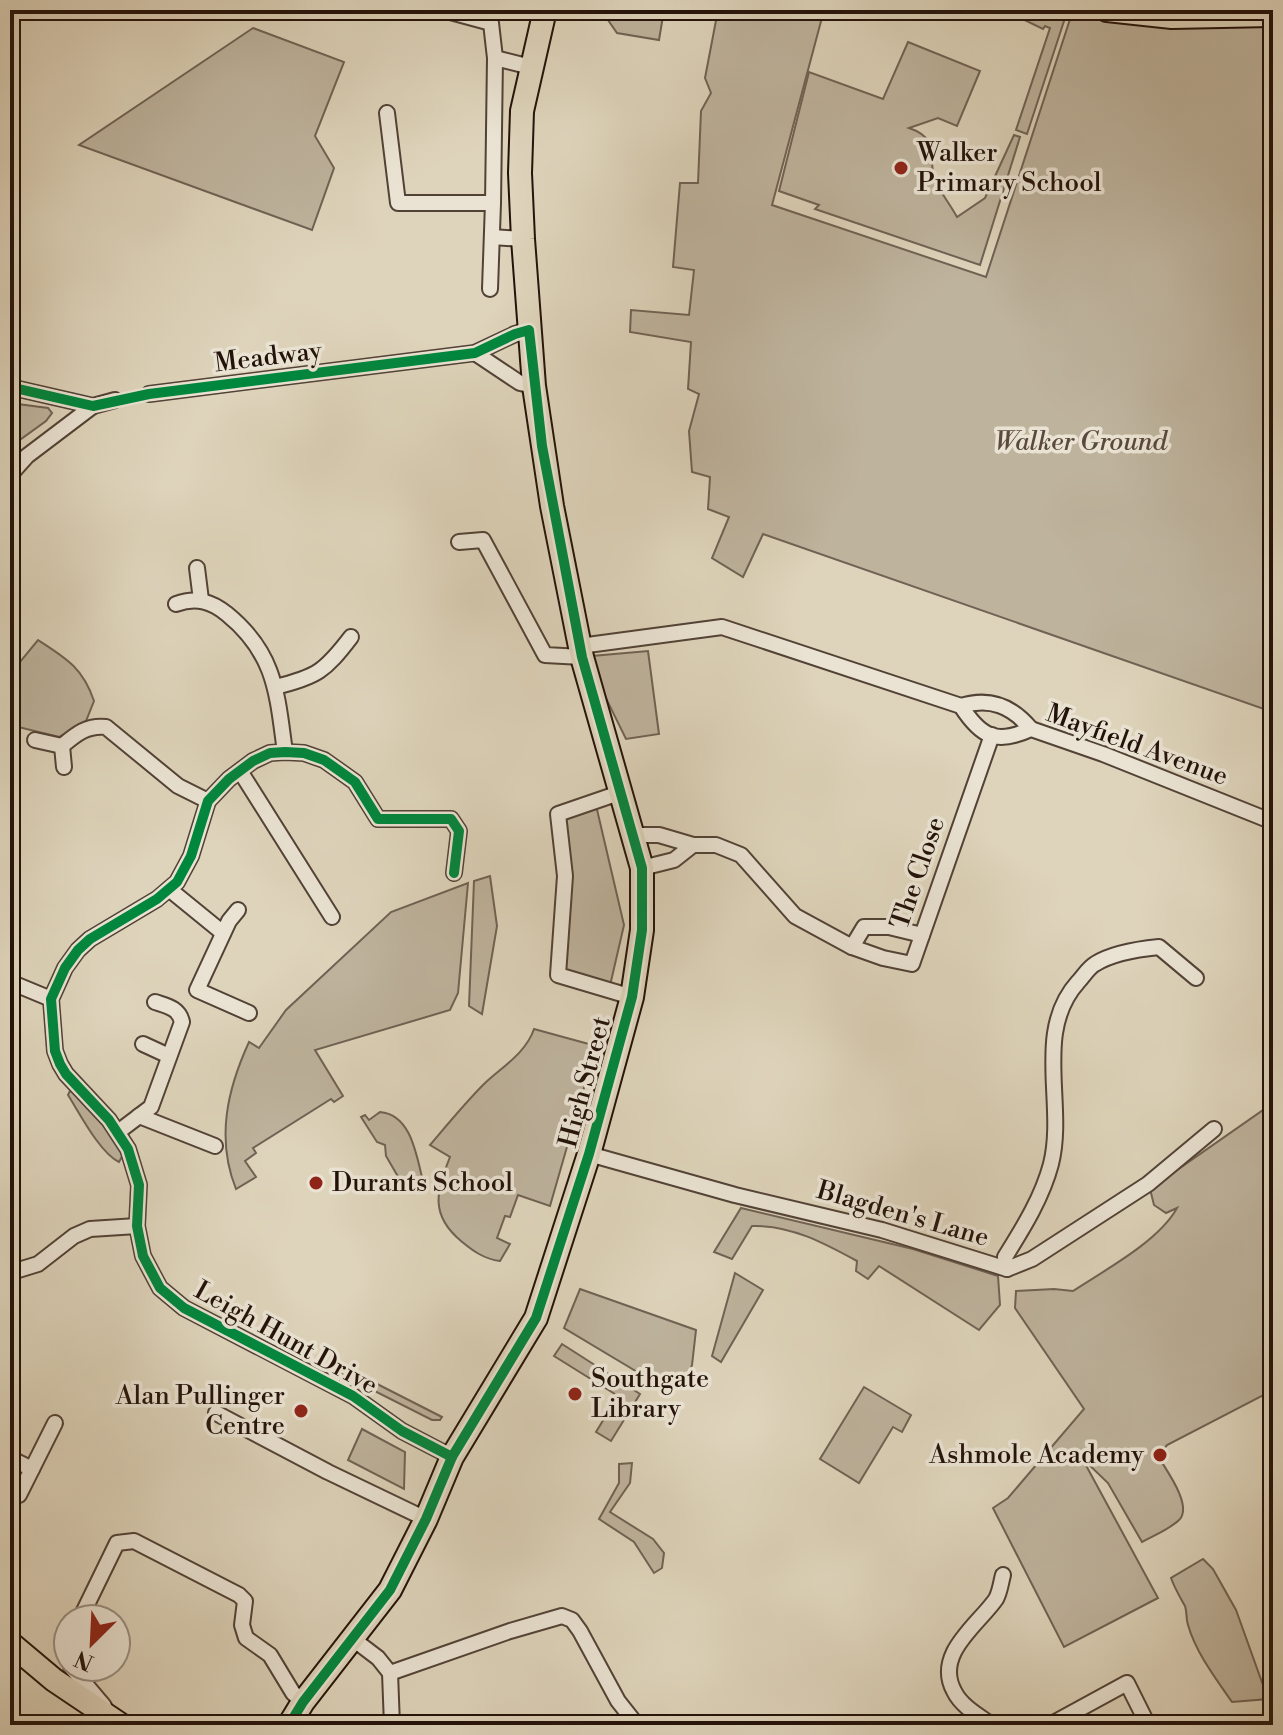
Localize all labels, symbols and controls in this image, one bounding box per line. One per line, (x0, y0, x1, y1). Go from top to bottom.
place label: Walker Primary School (916, 137, 1102, 199)
marker: Walker Primary School (892, 159, 910, 177)
street label: Meadway (212, 334, 324, 379)
park label: Walker Ground (995, 426, 1169, 458)
street label: Mayfield Avenue (1042, 697, 1232, 793)
street label: The Close (884, 813, 952, 933)
street label: High Street (552, 1013, 618, 1151)
place label: Durants School (332, 1167, 513, 1199)
marker: Durants School (307, 1174, 325, 1192)
street label: Blagden's Lane (812, 1174, 993, 1254)
street label: Leigh Hunt Drive (189, 1274, 383, 1402)
place label: Southgate Library (591, 1363, 709, 1425)
place label: Alan Pullinger Centre (115, 1380, 285, 1442)
marker: Southgate Library (566, 1385, 584, 1403)
marker: Alan Pullinger Centre (292, 1402, 310, 1420)
place label: Ashmole Academy (928, 1439, 1144, 1471)
marker: Ashmole Academy (1151, 1446, 1169, 1464)
north arrow (52, 1603, 132, 1683)
text: N (70, 1644, 98, 1676)

